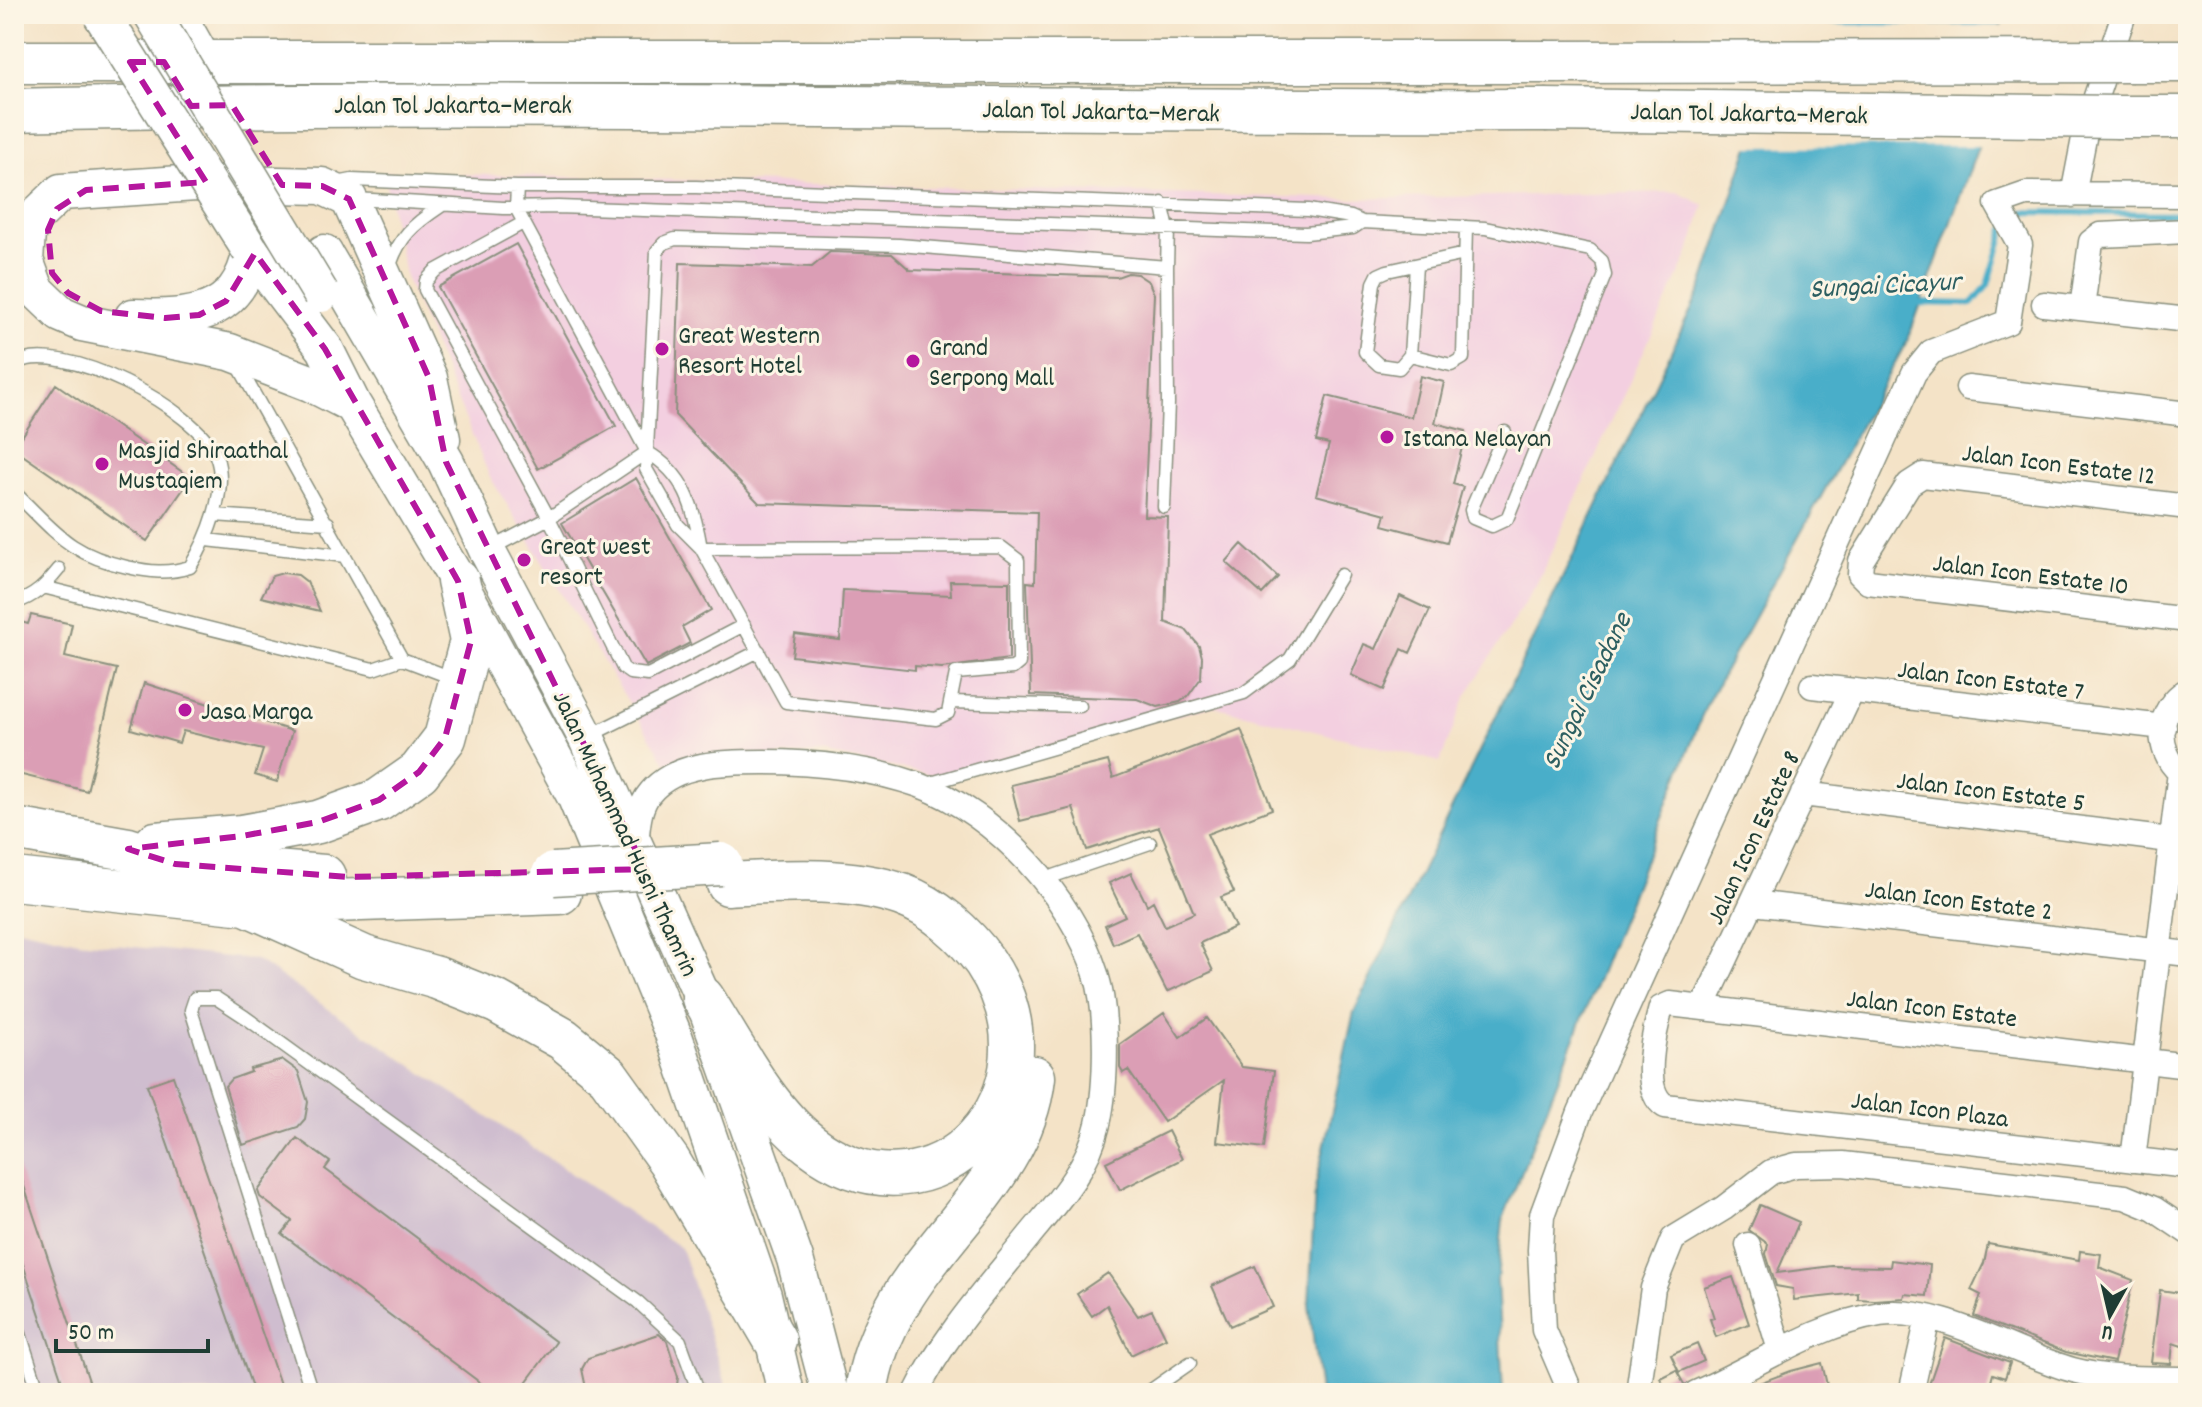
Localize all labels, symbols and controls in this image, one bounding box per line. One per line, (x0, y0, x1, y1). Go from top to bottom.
street label: Jalan Tol Jakarta–Merak (334, 89, 572, 126)
street label: Jalan Tol Jakarta–Merak (982, 93, 1220, 134)
street label: Jalan Tol Jakarta–Merak (1630, 95, 1868, 136)
water label: Sungai Cicayur (1809, 264, 1966, 312)
place label: Great Western Resort Hotel (678, 319, 820, 386)
place label: Grand Serpong Mall (929, 331, 1054, 398)
marker: Great Western Resort Hotel (653, 340, 671, 358)
marker: Grand Serpong Mall (904, 352, 922, 370)
place label: Istana Nelayan (1403, 422, 1551, 459)
marker: Istana Nelayan (1378, 428, 1396, 446)
place label: Masjid Shiraathal Mustaqiem (118, 434, 288, 501)
street label: Jalan Icon Estate 12 (1960, 436, 2157, 497)
marker: Masjid Shiraathal Mustaqiem (93, 455, 111, 473)
place label: Great west resort (540, 530, 651, 597)
street label: Jalan Icon Estate 10 (1930, 546, 2131, 607)
marker: Great west resort (515, 551, 533, 569)
water label: Sungai Cisadane (1534, 606, 1645, 777)
street label: Jalan Icon Estate 7 (1895, 653, 2086, 712)
street label: Jalan Muhammad Husni Thamrin (541, 685, 706, 983)
place label: Jasa Marga (201, 695, 313, 732)
marker: Jasa Marga (176, 701, 194, 719)
street label: Jalan Icon Estate 8 (1699, 745, 1812, 931)
street label: Jalan Icon Estate 5 (1894, 764, 2087, 823)
street label: Jalan Icon Estate 2 (1863, 873, 2055, 932)
street label: Jalan Icon Estate (1844, 982, 2019, 1039)
street label: Jalan Icon Plaza (1849, 1083, 2011, 1140)
north arrow (2070, 1275, 2150, 1355)
scale bar (56, 1303, 208, 1353)
text: U (2100, 1315, 2115, 1347)
text: 50 m (68, 1317, 114, 1351)

